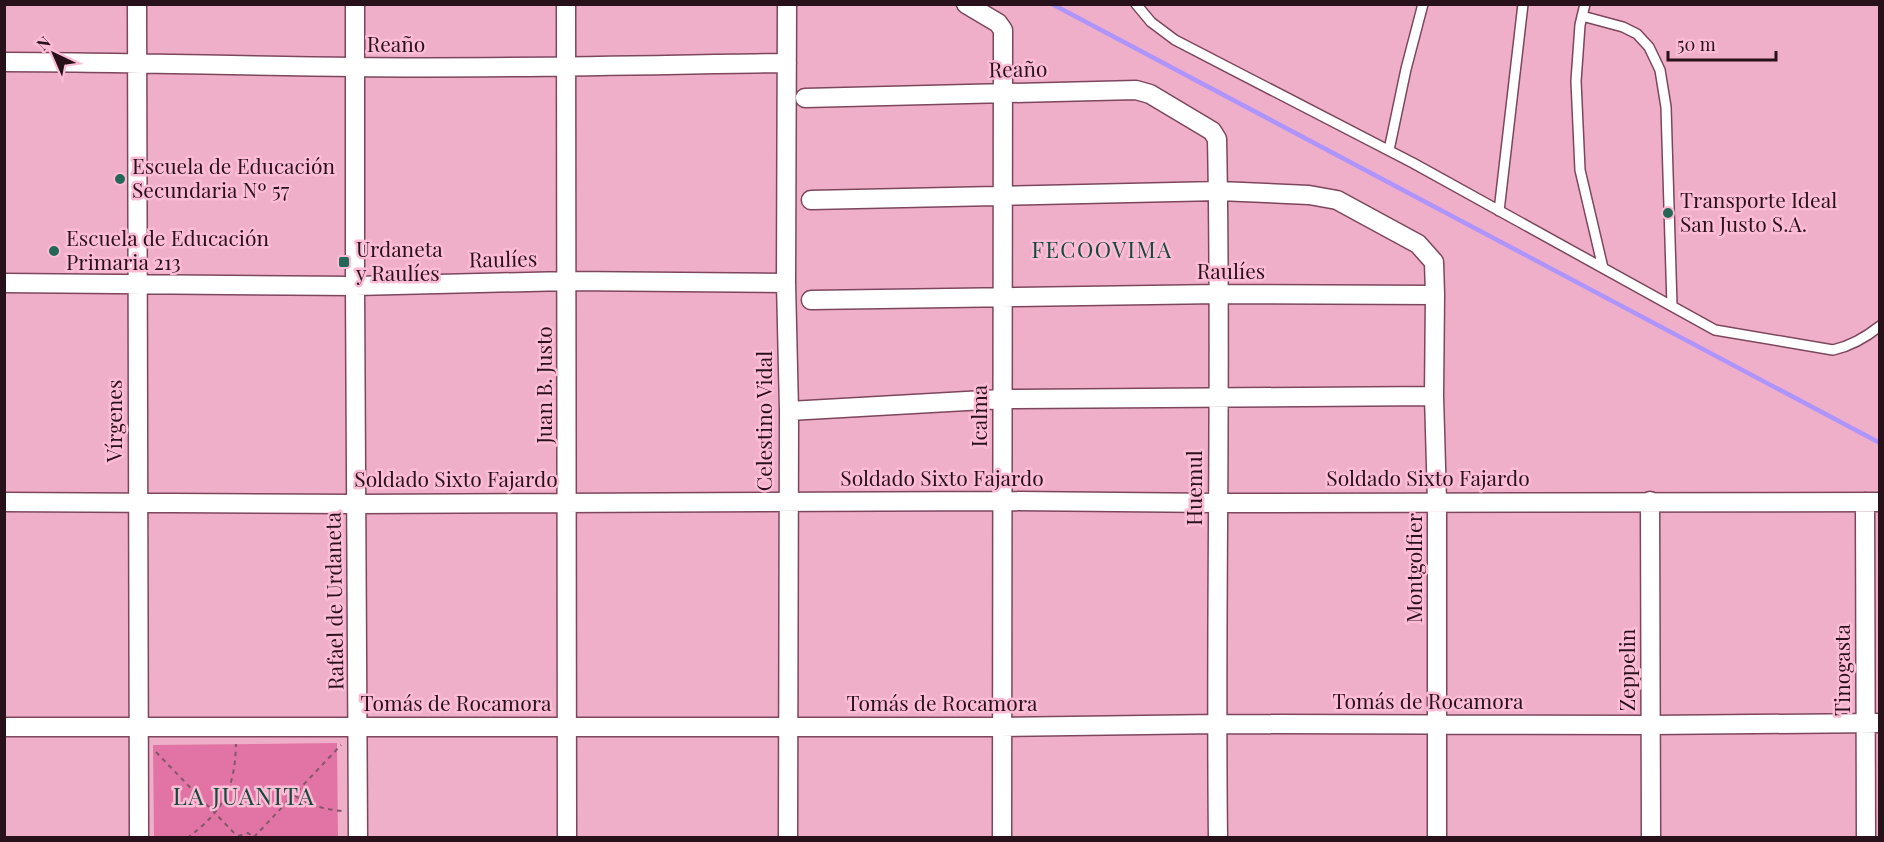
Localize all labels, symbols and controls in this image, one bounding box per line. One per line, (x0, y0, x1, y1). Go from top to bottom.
north arrow (24, 24, 84, 84)
scale bar (1668, 24, 1776, 62)
street label: Reaño (367, 29, 425, 57)
text: N (32, 31, 55, 54)
text: 50 m (1677, 32, 1716, 56)
street label: Reaño (988, 53, 1048, 83)
place label: Escuela de Educación Secundaria Nº 57 (132, 151, 335, 203)
marker: Escuela de Educación Secundaria Nº 57 (113, 172, 127, 186)
place label: Transporte Ideal San Justo S.A. (1680, 185, 1837, 237)
marker: Transporte Ideal San Justo S.A. (1661, 206, 1675, 220)
place label: Escuela de Educación Primaria 213 (66, 223, 269, 275)
place label: Urdaneta y Raulíes (355, 234, 443, 286)
district label: FECOOVIMA (1031, 234, 1173, 264)
street label: Raulíes (468, 243, 537, 273)
marker: Escuela de Educación Primaria 213 (47, 244, 61, 258)
marker: Urdaneta y Raulíes (337, 255, 351, 269)
street label: Raulíes (1197, 256, 1265, 284)
street label: Juan B. Justo (529, 326, 557, 445)
street label: Celestino Vidal (749, 351, 777, 491)
street label: Vírgenes (99, 380, 127, 463)
street label: Icalma (964, 384, 992, 447)
street label: Huemul (1179, 450, 1207, 526)
street label: Soldado Sixto Fajardo (840, 463, 1044, 491)
street label: Soldado Sixto Fajardo (1326, 463, 1530, 491)
street label: Soldado Sixto Fajardo (354, 464, 558, 492)
street label: Rafael de Urdaneta (317, 511, 349, 690)
street label: Montgolfier (1399, 512, 1427, 623)
street label: Tinogasta (1827, 624, 1855, 716)
street label: Zeppelin (1612, 628, 1640, 711)
street label: Tomás de Rocamora (1332, 686, 1524, 714)
street label: Tomás de Rocamora (360, 688, 552, 716)
street label: Tomás de Rocamora (846, 688, 1038, 716)
district label: LA JUANITA (173, 779, 315, 811)

